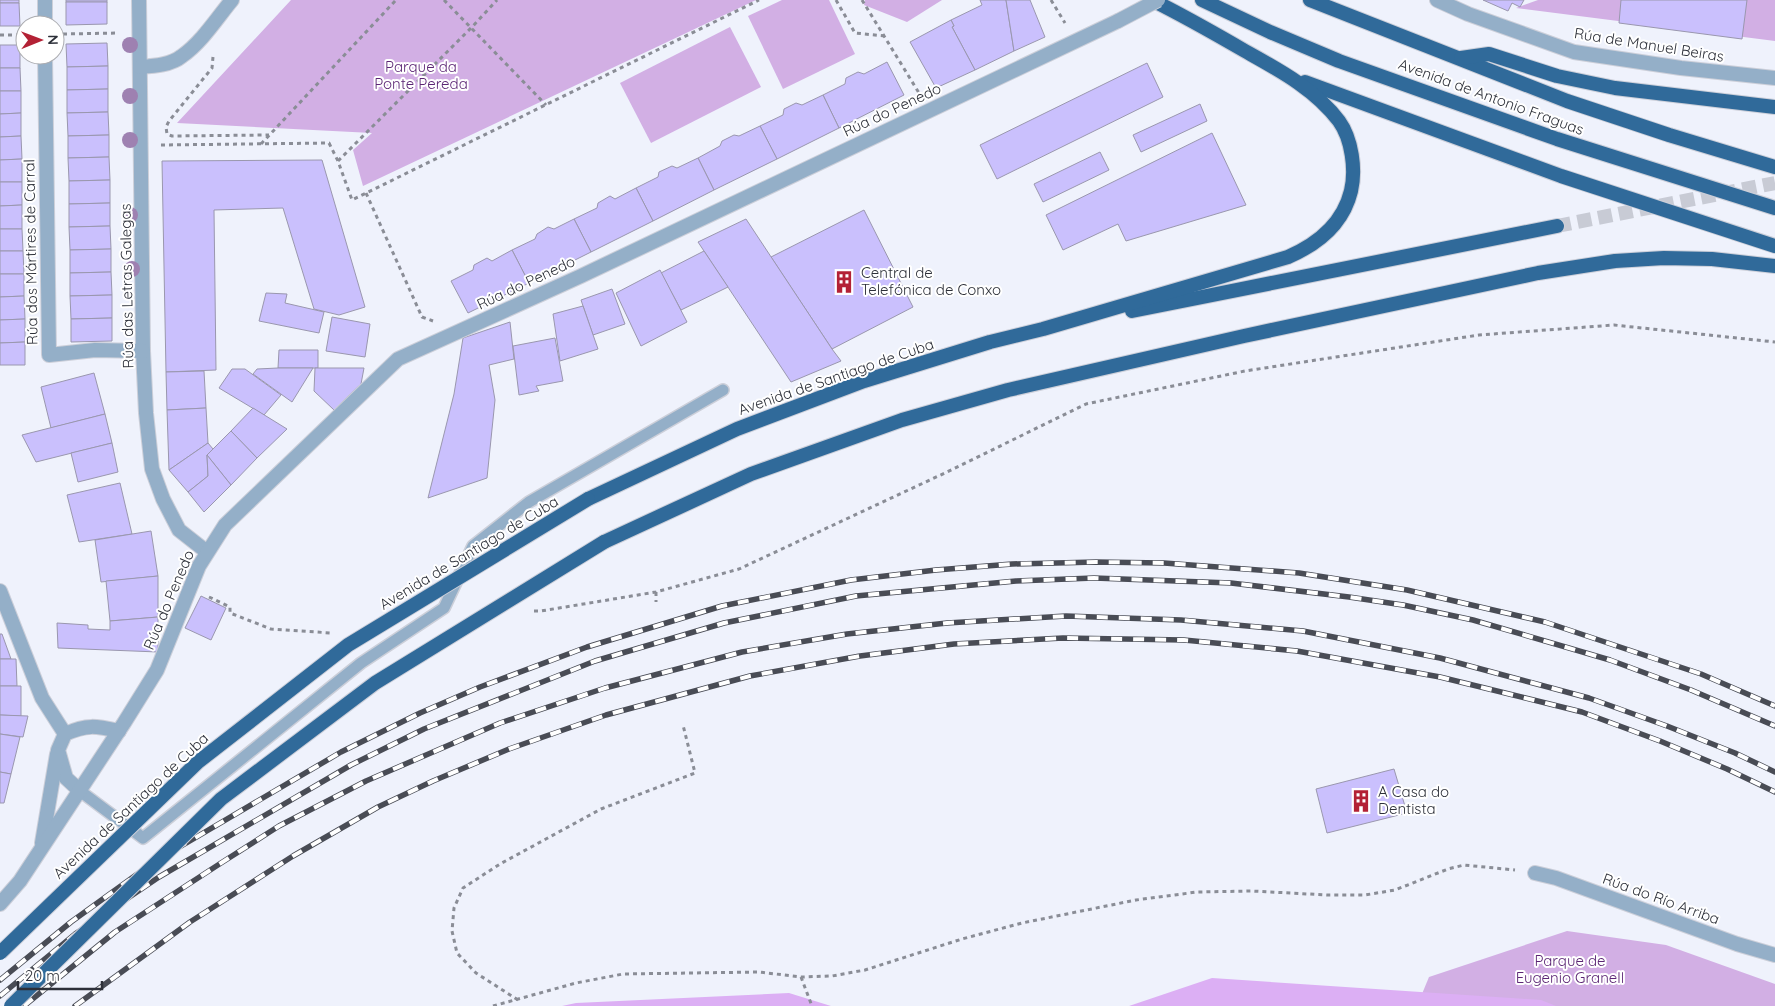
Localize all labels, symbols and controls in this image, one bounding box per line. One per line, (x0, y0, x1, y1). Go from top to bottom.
north arrow (15, 15, 65, 65)
street label: Rúa de Manuel Beiras (1573, 23, 1725, 66)
text: N (44, 34, 62, 45)
street label: Avenida de Antonio Fraguas (1396, 54, 1586, 139)
park label: Parque da Ponte Pereda (374, 57, 468, 93)
street label: Rúa do Penedo (840, 78, 944, 141)
street label: Rúa dos Mártires de Carral (19, 159, 42, 345)
street label: Rúa das Letras Galegas (116, 203, 137, 369)
street label: Rúa do Penedo (474, 251, 578, 314)
place label: Central de Telefónica de Conxo (861, 263, 1001, 299)
building icon: Central de Telefónica de Conxo (831, 269, 857, 295)
street label: Avenida de Santiago de Cuba (736, 334, 936, 419)
street label: Avenida de Santiago de Cuba (376, 492, 562, 614)
street label: Rúa do Penedo (139, 547, 198, 653)
street label: Avenida de Santiago de Cuba (49, 729, 212, 883)
place label: A Casa do Dentista (1378, 782, 1449, 818)
building icon: A Casa do Dentista (1348, 788, 1374, 814)
street label: Rúa do Río Arriba (1600, 869, 1722, 928)
park label: Parque de Eugenio Granell (1516, 951, 1624, 987)
scale bar (18, 958, 101, 990)
text: 20 m (25, 966, 60, 985)

